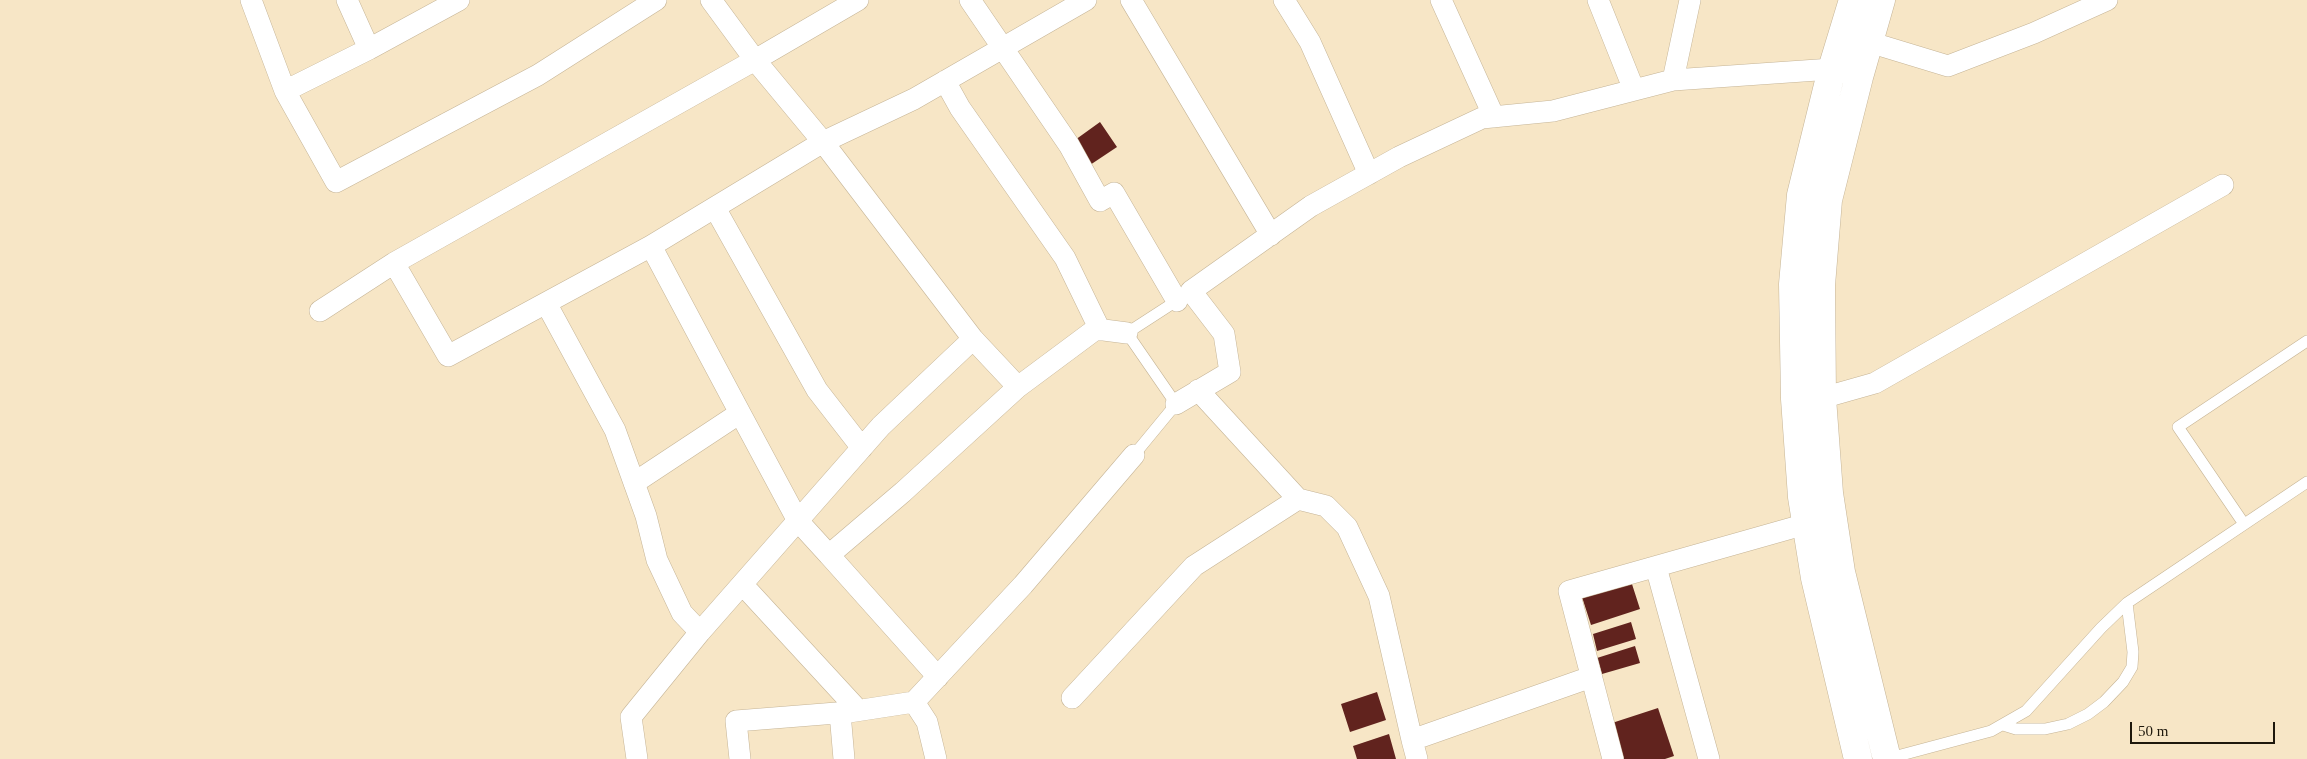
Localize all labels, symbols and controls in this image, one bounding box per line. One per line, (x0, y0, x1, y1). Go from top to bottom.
scale bar (2132, 712, 2277, 744)
text: 50 m (2138, 723, 2168, 739)

